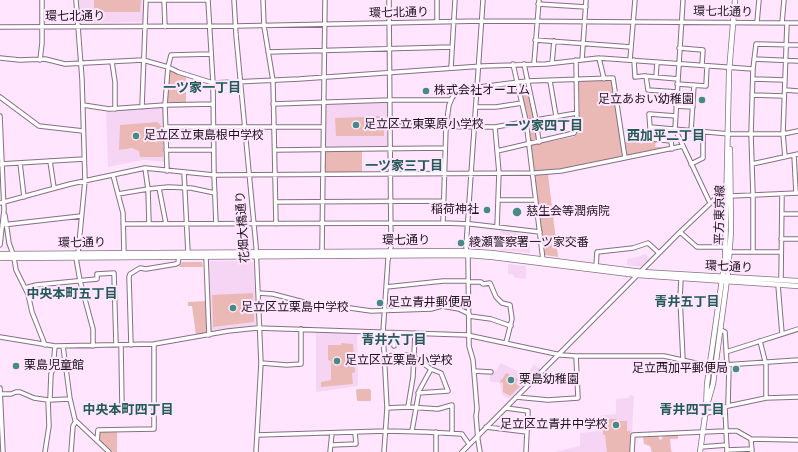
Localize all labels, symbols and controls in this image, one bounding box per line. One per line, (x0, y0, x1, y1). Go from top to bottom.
street label: 環七北通り (693, 4, 753, 20)
street label: 環七北通り (369, 5, 429, 21)
street label: 環七北通り (45, 10, 105, 24)
district label: 一ツ家一丁目 (163, 80, 241, 96)
place label: 株式会社オーエム (434, 84, 530, 98)
marker: 株式会社オーエム (421, 86, 431, 96)
place label: 足立あおい幼稚園 (598, 93, 694, 107)
marker: 足立あおい幼稚園 (697, 95, 707, 105)
place label: 足立区立東栗原小学校 (364, 118, 484, 132)
district label: 一ツ家四丁目 (505, 118, 583, 134)
marker: 足立区立東栗原小学校 (351, 120, 361, 130)
district label: 西加平二丁目 (627, 128, 705, 144)
place label: 足立区立東島根中学校 (144, 129, 264, 143)
marker: 足立区立東島根中学校 (131, 131, 141, 141)
district label: 一ツ家三丁目 (365, 158, 443, 174)
street label: 平方東京線 (712, 185, 728, 245)
street label: 花畑大橋通り (233, 191, 253, 263)
place label: 稲荷神社 (431, 203, 479, 217)
marker: 稲荷神社 (482, 205, 492, 215)
place label: 慈生会等潤病院 (526, 205, 610, 219)
marker: 慈生会等潤病院 (511, 206, 523, 218)
street label: 環七通り (382, 234, 430, 248)
street label: 環七通り (58, 235, 106, 251)
place label: 綾瀬警察署一ツ家交番 (469, 236, 589, 250)
marker: 綾瀬警察署一ツ家交番 (456, 238, 466, 248)
street label: 環七通り (705, 259, 753, 275)
district label: 中央本町五丁目 (27, 286, 117, 302)
district label: 青井五丁目 (655, 294, 719, 310)
place label: 足立青井郵便局 (388, 296, 472, 310)
marker: 足立青井郵便局 (375, 298, 385, 308)
place label: 足立区立栗島中学校 (241, 301, 349, 315)
marker: 足立区立栗島中学校 (228, 303, 238, 313)
district label: 青井六丁目 (362, 332, 426, 348)
place label: 足立区立栗島小学校 (345, 354, 453, 368)
marker: 足立区立栗島小学校 (332, 356, 342, 366)
place label: 栗島児童館 (24, 359, 84, 373)
marker: 栗島児童館 (11, 361, 21, 371)
place label: 足立西加平郵便局 (632, 362, 728, 376)
marker: 足立西加平郵便局 (731, 364, 741, 374)
place label: 栗島幼稚園 (519, 373, 579, 387)
marker: 栗島幼稚園 (506, 375, 516, 385)
district label: 中央本町四丁目 (83, 402, 173, 418)
district label: 青井四丁目 (660, 402, 724, 418)
place label: 足立区立青井中学校 (500, 418, 608, 432)
marker: 足立区立青井中学校 (611, 420, 621, 430)

